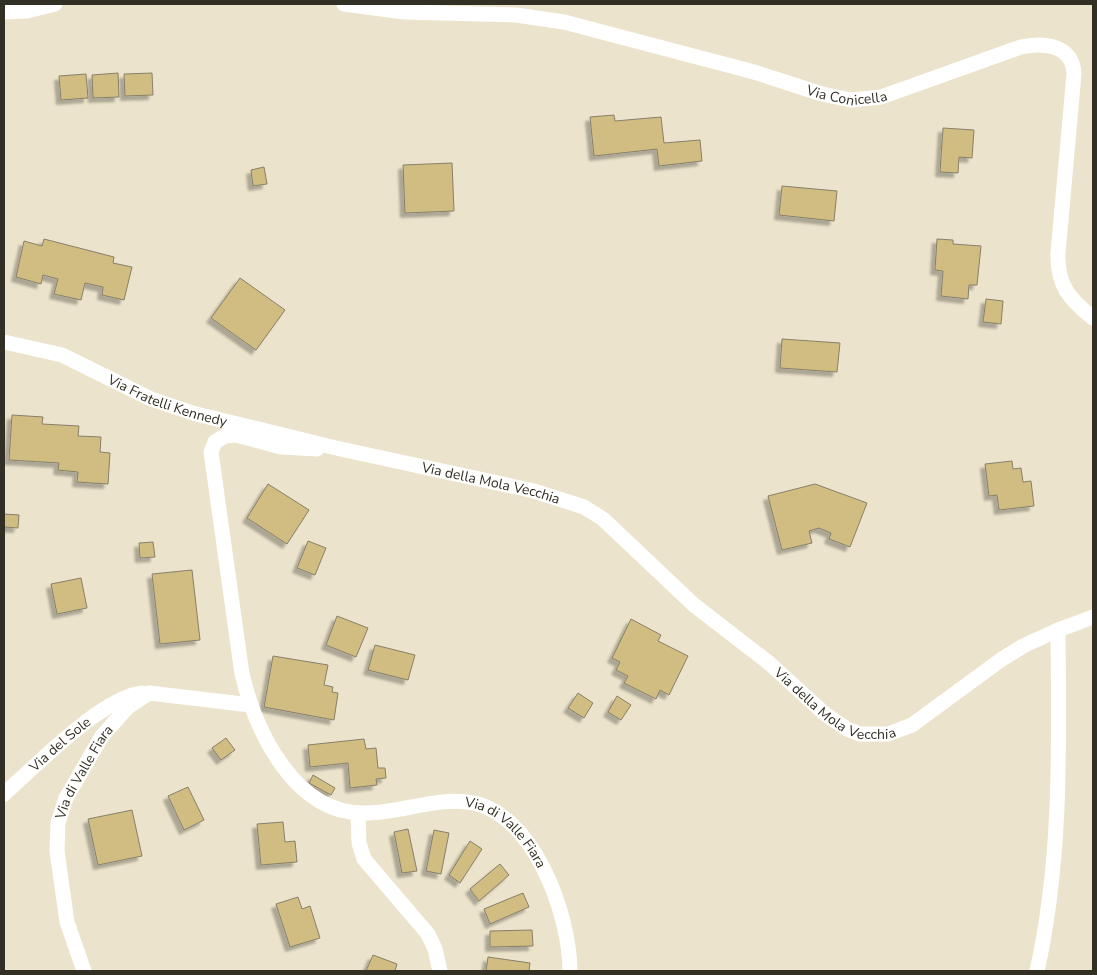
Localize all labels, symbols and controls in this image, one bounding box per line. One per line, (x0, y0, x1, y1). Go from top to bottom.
street label: Via Conicella (803, 80, 890, 110)
street label: Via Fratelli Kennedy (104, 370, 230, 431)
street label: Via della Mola Vecchia (419, 458, 562, 509)
street label: Via della Mola Vecchia (769, 663, 899, 744)
street label: Via del Sole (25, 713, 95, 777)
street label: Via di Valle Fiara (51, 721, 118, 822)
street label: Via di Valle Fiara (463, 793, 551, 872)

